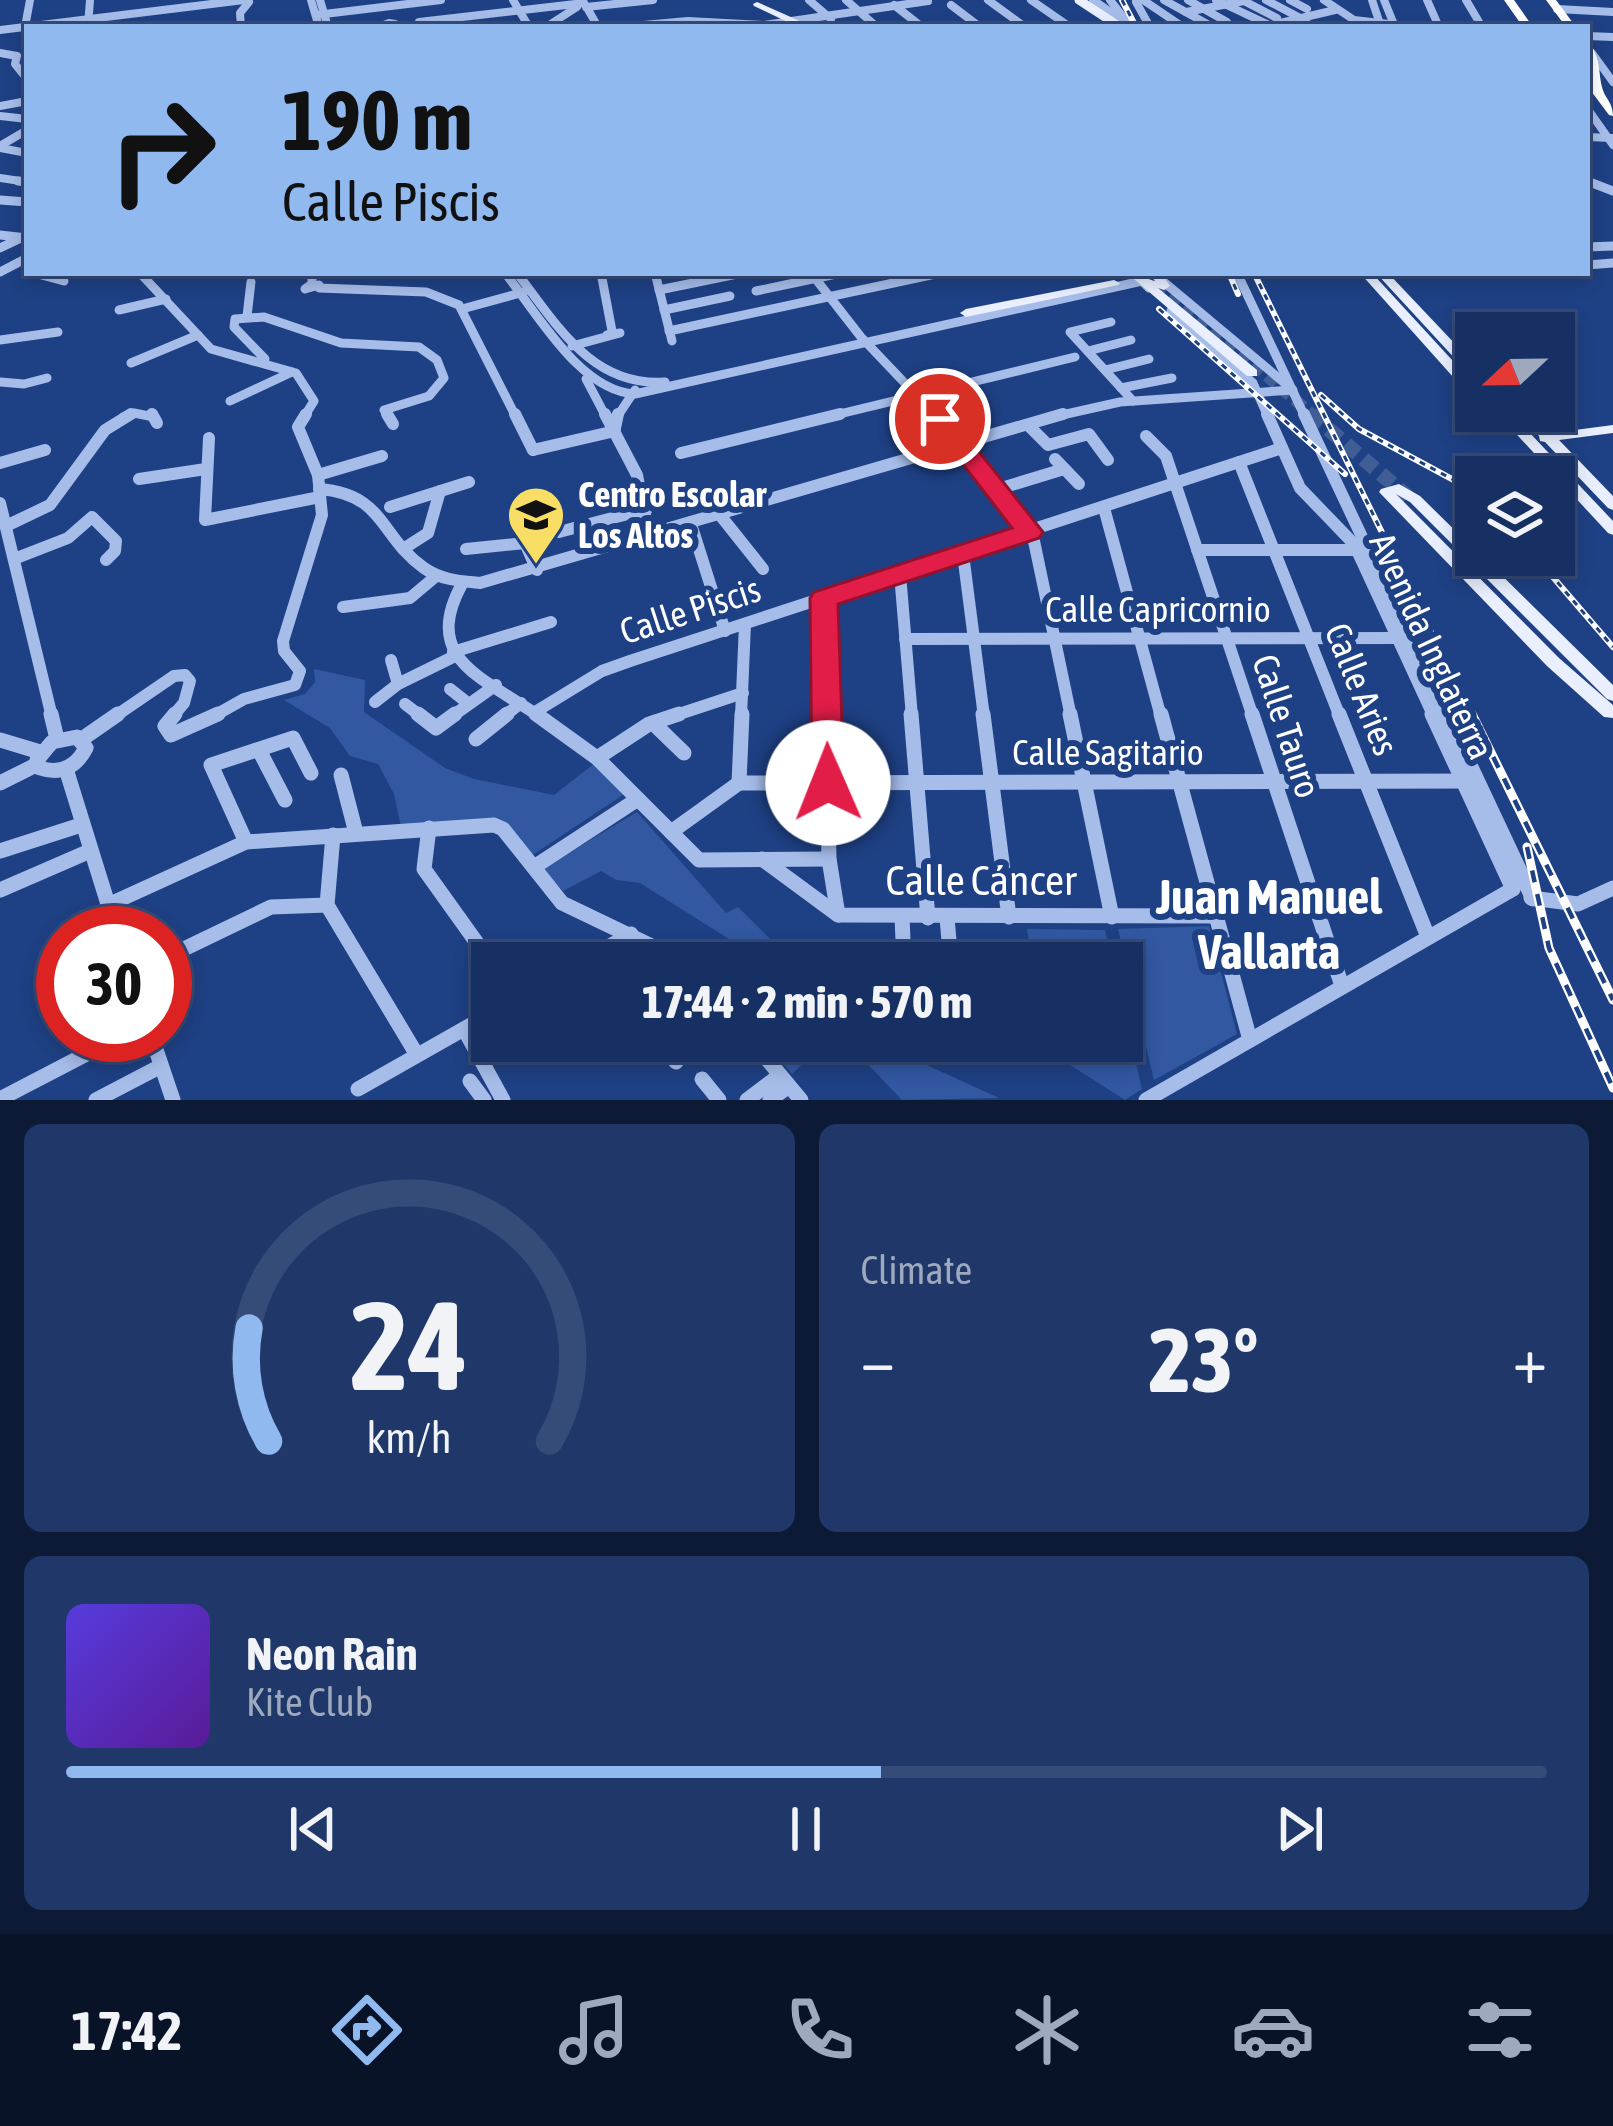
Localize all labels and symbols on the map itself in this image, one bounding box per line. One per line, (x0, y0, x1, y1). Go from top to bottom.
north arrow (1455, 312, 1575, 432)
pin (889, 368, 991, 470)
place label: Centro Escolar Los Altos (578, 473, 767, 556)
school or university icon: Centro Escolar Los Altos (505, 484, 567, 566)
street label: Avenida Inglaterra (1361, 526, 1503, 766)
street label: Calle Piscis (614, 568, 766, 652)
street label: Calle Capricornio (1045, 588, 1271, 630)
street label: Calle Aries (1317, 617, 1407, 761)
street label: Calle Tauro (1244, 649, 1330, 803)
position arrow (765, 720, 891, 846)
street label: Calle Sagitario (1012, 731, 1204, 773)
street label: Calle Cáncer (886, 856, 1077, 904)
district label: Juan Manuel Vallarta (1155, 869, 1383, 979)
speed limit sign: 30 (36, 906, 192, 1062)

